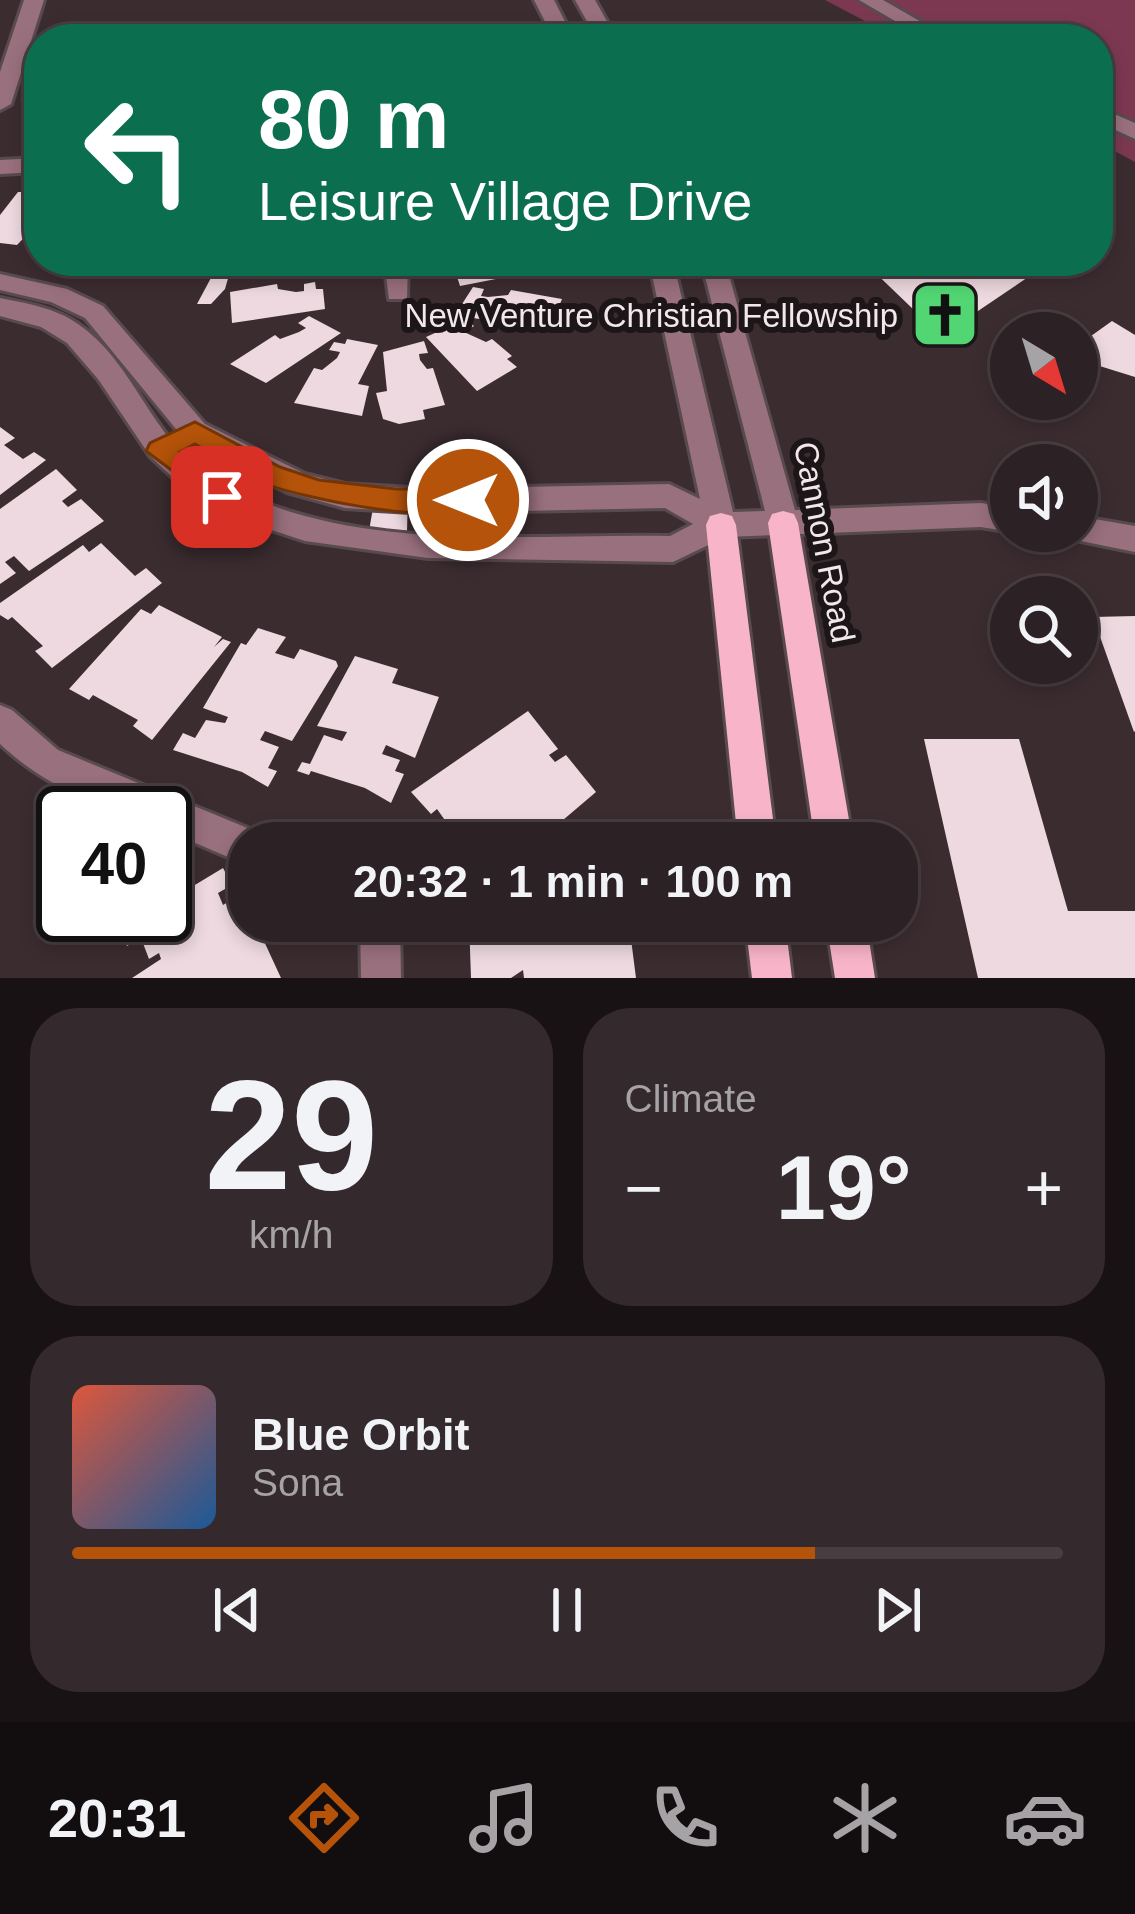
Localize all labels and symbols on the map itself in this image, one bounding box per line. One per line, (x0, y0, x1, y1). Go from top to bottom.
church icon: New Venture Christian Fellowship (910, 280, 980, 350)
place label: New Venture Christian Fellowship (405, 297, 898, 334)
north arrow (990, 312, 1098, 420)
position arrow (405, 437, 531, 563)
street label: Cannon Road (787, 439, 862, 646)
pin (171, 446, 273, 548)
speed limit sign: 40 (36, 786, 192, 942)

